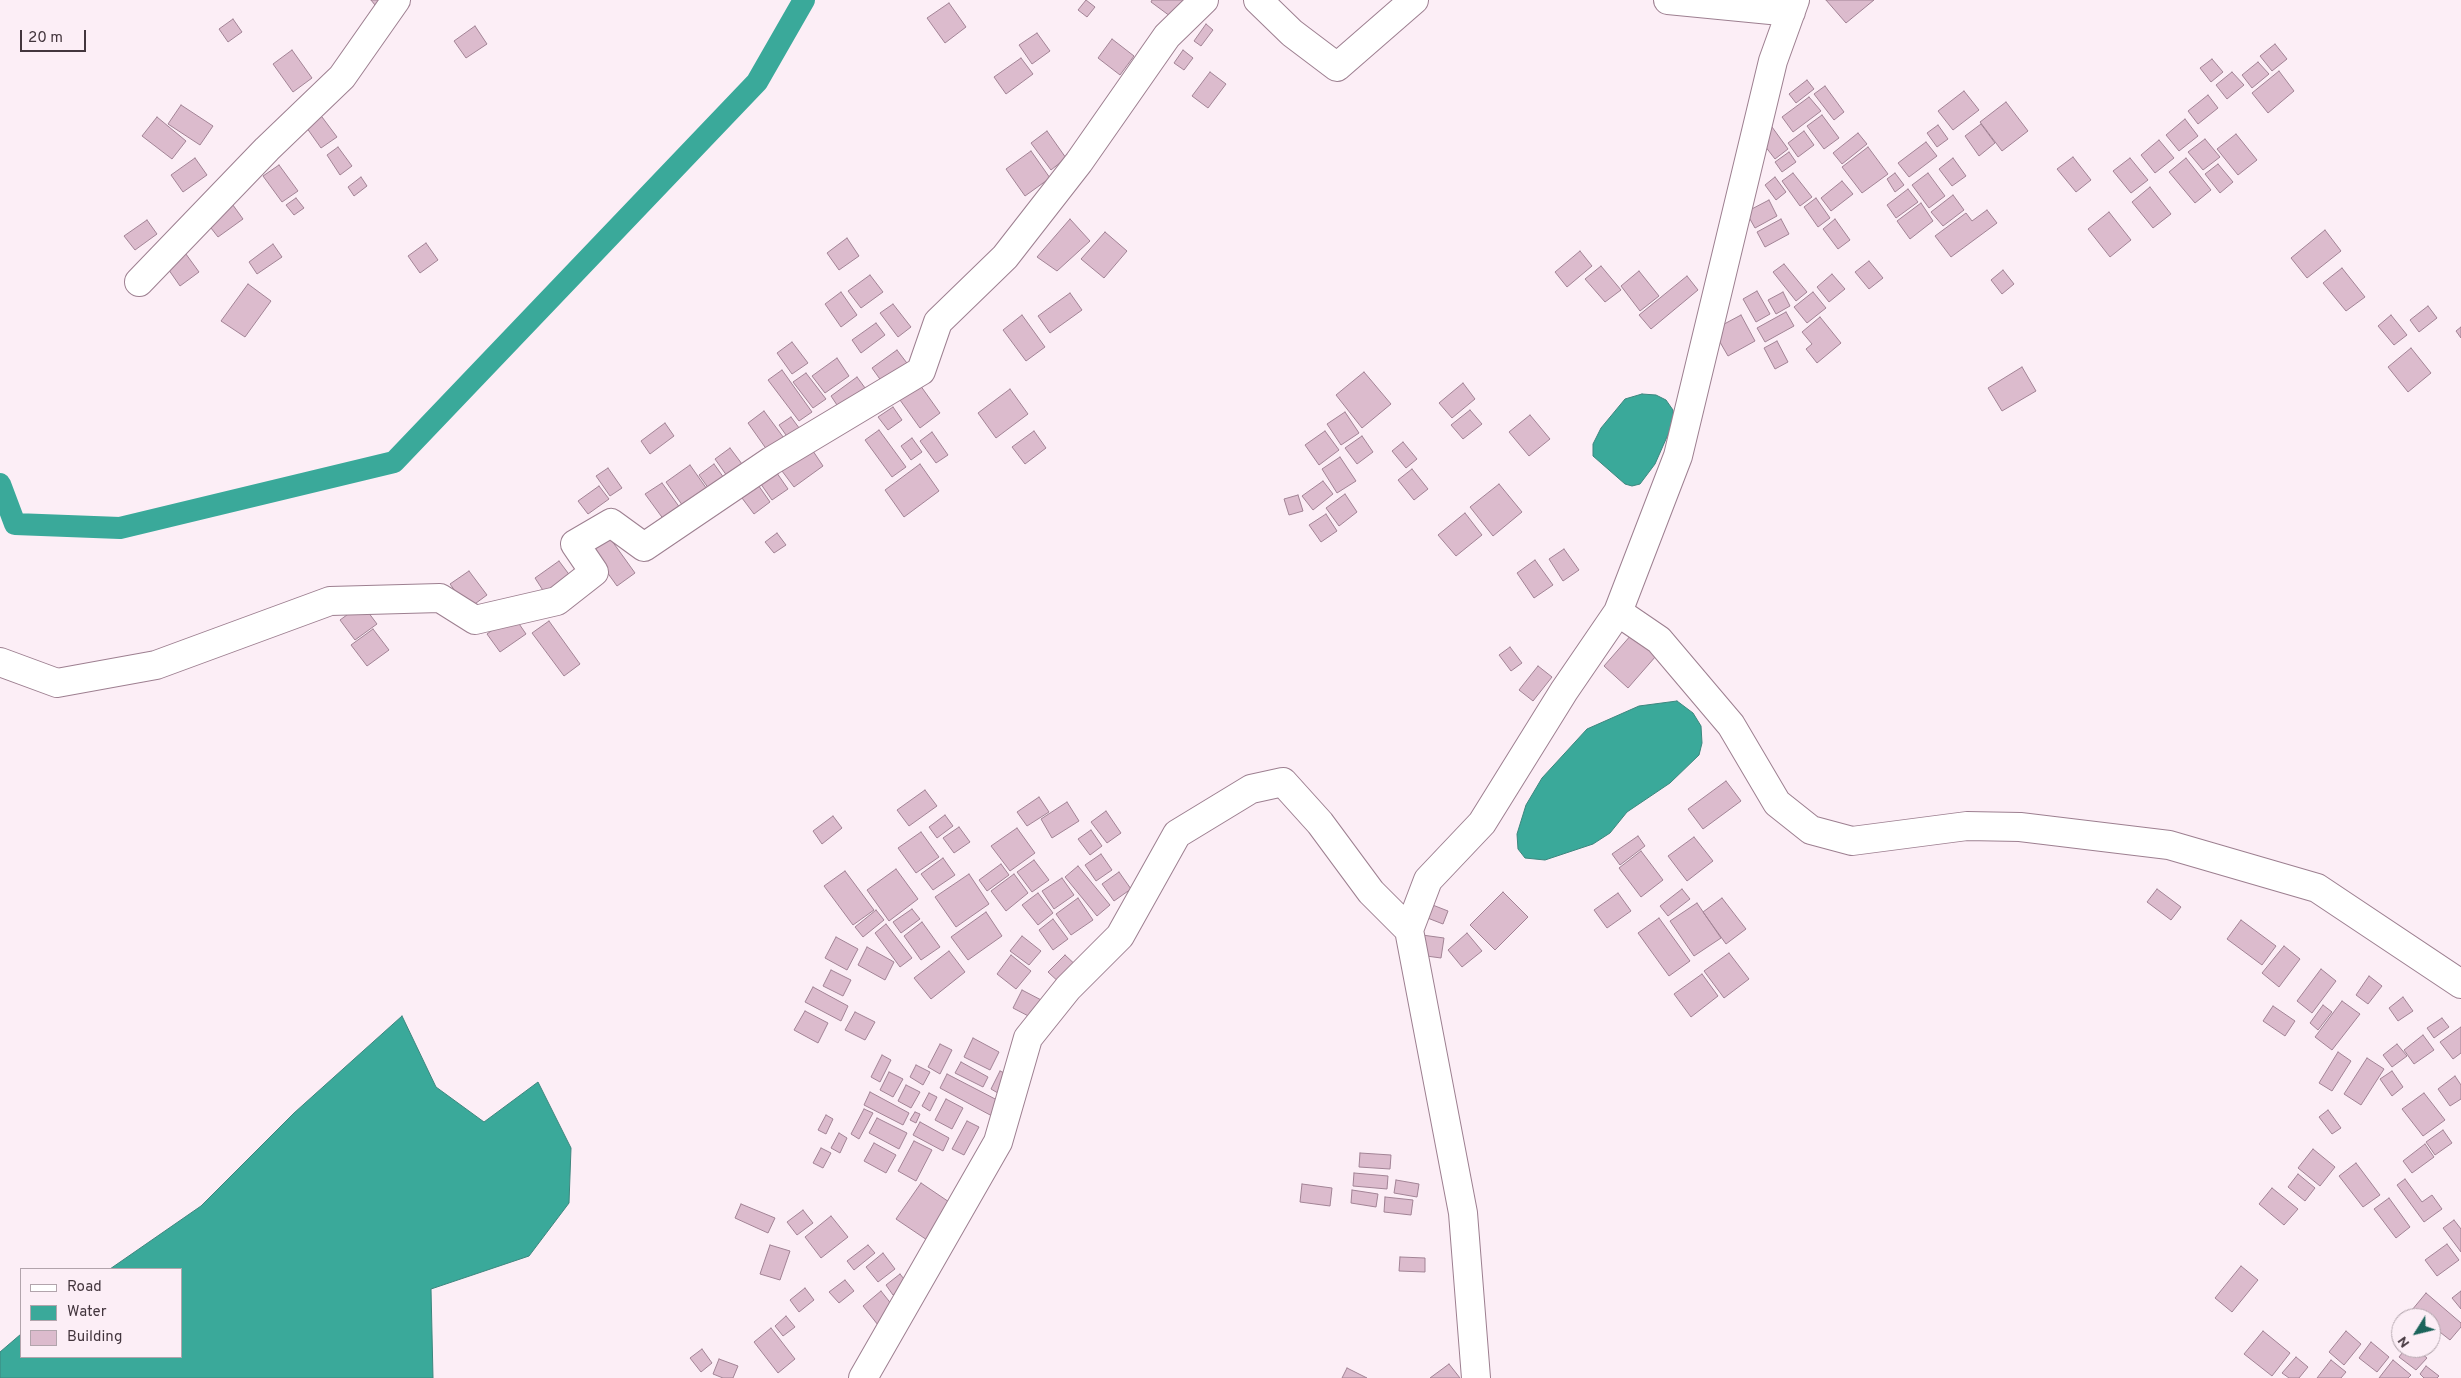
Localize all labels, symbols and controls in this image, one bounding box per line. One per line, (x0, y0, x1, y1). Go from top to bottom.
scale bar (22, 20, 89, 52)
text: 20 m (28, 29, 63, 48)
legend (20, 1268, 182, 1358)
text: Road (67, 1278, 102, 1297)
text: Water (67, 1303, 106, 1322)
north arrow (2391, 1308, 2441, 1358)
text: Building (67, 1328, 122, 1347)
text: N (2394, 1332, 2414, 1351)

